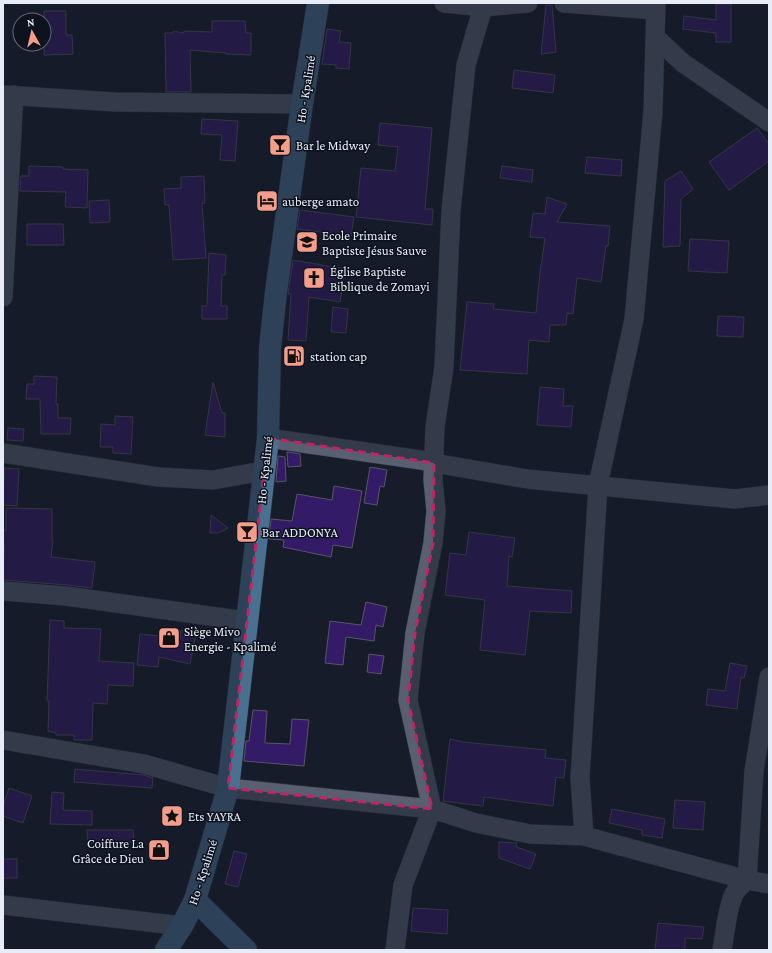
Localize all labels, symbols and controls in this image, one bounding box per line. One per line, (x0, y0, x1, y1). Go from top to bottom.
north arrow (12, 12, 52, 52)
text: N (26, 16, 36, 29)
street label: Ho - Kpalimé (293, 54, 318, 124)
bar icon: Bar le Midway (267, 132, 293, 158)
place label: Bar le Midway (296, 138, 371, 153)
hotel icon: auberge amato (254, 188, 280, 214)
place label: auberge amato (282, 194, 359, 209)
place label: Ecole Primaire Baptiste Jésus Sauve (322, 228, 427, 258)
school or university icon: Ecole Primaire Baptiste Jésus Sauve (294, 229, 320, 255)
place label: Église Baptiste Biblique de Zomayi (330, 264, 430, 294)
church icon: Église Baptiste Biblique de Zomayi (301, 265, 327, 291)
fuel station icon: station cap (281, 343, 307, 369)
place label: station cap (310, 349, 367, 364)
street label: Ho - Kpalimé (253, 435, 276, 505)
bar icon: Bar ADDONYA (234, 519, 260, 545)
place label: Bar ADDONYA (262, 525, 338, 540)
place label: Siège Mivo Energie - Kpalimé (184, 624, 277, 654)
shop icon: Siège Mivo Energie - Kpalimé (156, 625, 182, 651)
place icon: Ets YAYRA (159, 803, 185, 829)
place label: Ets YAYRA (188, 809, 242, 824)
place label: Coiffure La Grâce de Dieu (72, 836, 144, 866)
shop icon: Coiffure La Grâce de Dieu (146, 837, 172, 863)
street label: Ho - Kpalimé (185, 837, 220, 907)

